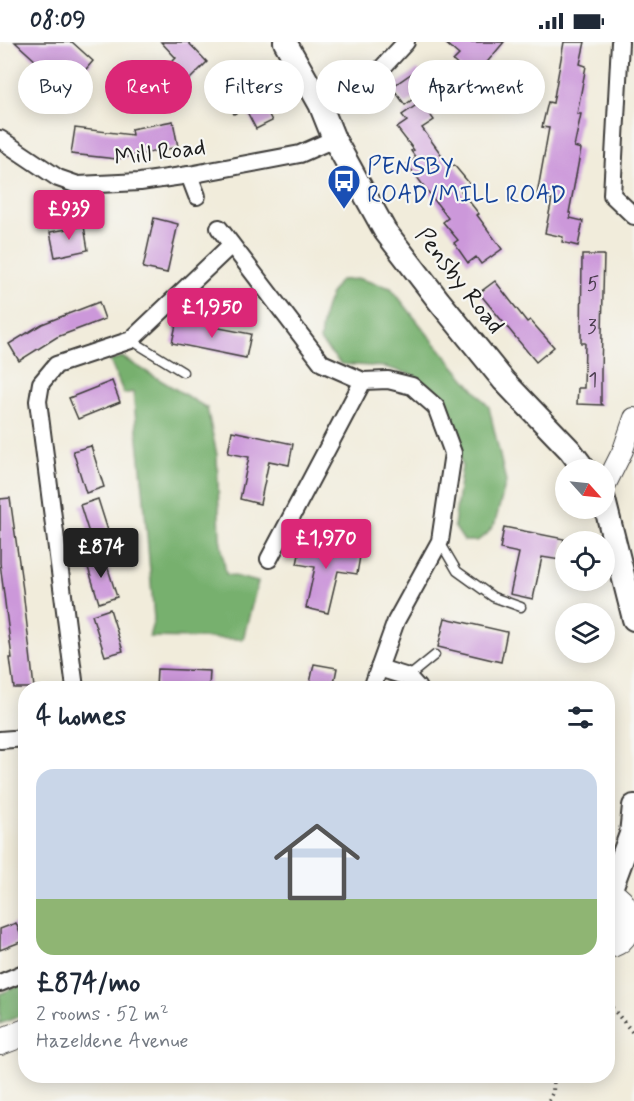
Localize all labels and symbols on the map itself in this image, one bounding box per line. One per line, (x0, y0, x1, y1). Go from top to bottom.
street label: Mill Road (113, 132, 207, 174)
place label: PENSBY ROAD/MILL ROAD (367, 152, 566, 211)
bus stop icon: PENSBY ROAD/MILL ROAD (326, 163, 362, 210)
pin: £939 (33, 190, 105, 241)
street label: Pensby Road (408, 221, 510, 341)
house number: 5 (587, 270, 599, 298)
pin: £1,950 (163, 288, 261, 339)
house number: 3 (587, 313, 597, 341)
house number: 1 (588, 366, 598, 394)
north arrow (555, 459, 615, 519)
pin: £1,970 (277, 519, 375, 570)
pin: £874 (65, 528, 137, 579)

